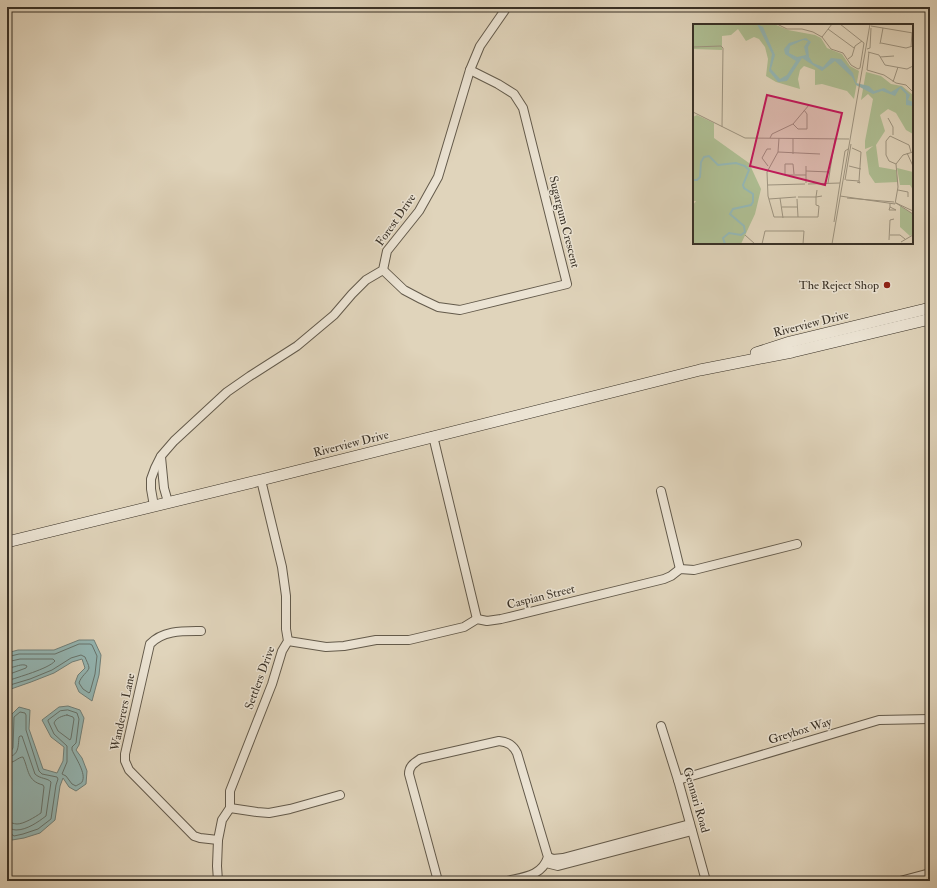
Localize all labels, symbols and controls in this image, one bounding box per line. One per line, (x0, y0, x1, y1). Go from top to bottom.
inset map (693, 24, 913, 244)
street label: Sugargum Crescent (545, 174, 583, 270)
street label: Forest Drive (373, 191, 419, 249)
place label: The Reject Shop (799, 278, 879, 293)
marker: The Reject Shop (882, 280, 892, 290)
street label: Riverview Drive (772, 307, 850, 341)
street label: Riverview Drive (312, 427, 390, 461)
street label: Caspian Street (505, 581, 577, 613)
street label: Settlers Drive (242, 644, 278, 712)
street label: Wanderers Lane (107, 672, 139, 753)
street label: Greybox Way (766, 714, 834, 748)
street label: Gennari Road (679, 765, 713, 835)

